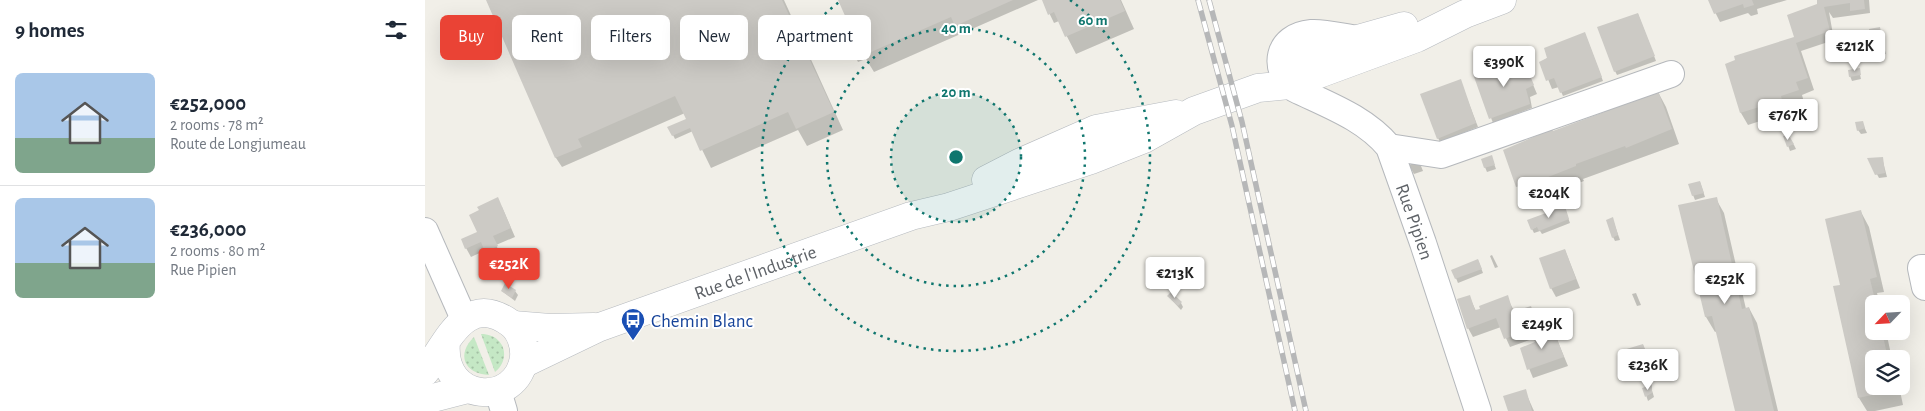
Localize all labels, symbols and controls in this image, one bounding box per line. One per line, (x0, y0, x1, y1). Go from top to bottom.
text: 60 m (1078, 13, 1108, 28)
chip: Buy (440, 15, 502, 60)
chip: Rent (512, 15, 581, 60)
chip: Filters (591, 15, 670, 60)
chip: New (680, 15, 748, 60)
chip: Apartment (758, 15, 871, 60)
icon: filters (382, 16, 410, 44)
text: 9 homes (15, 20, 85, 41)
text: 40 m (941, 21, 971, 36)
pin: €212K (1820, 30, 1890, 72)
text: €212K (1836, 38, 1874, 54)
pin: €390K (1469, 46, 1539, 88)
text: €390K (1484, 54, 1524, 70)
text: 20 m (941, 85, 971, 100)
icon: home (55, 93, 115, 153)
text: €252,000 (170, 93, 246, 114)
pin: €767K (1753, 98, 1823, 141)
text: €767K (1769, 107, 1807, 123)
text: 2 rooms · 78 m² (170, 117, 264, 133)
text: Route de Longjumeau (170, 136, 306, 152)
centre of rings (947, 148, 965, 166)
pin: €204K (1514, 176, 1584, 219)
street label: Rue Pipien (1392, 182, 1436, 262)
text: €204K (1529, 185, 1569, 201)
icon: home (55, 218, 115, 278)
text: €236,000 (170, 219, 247, 240)
text: 2 rooms · 80 m² (170, 243, 265, 259)
street label: Rue de l'Industrie (692, 243, 819, 304)
pin: €252K (474, 248, 544, 290)
text: €252K (490, 256, 528, 272)
pin: €213K (1140, 256, 1210, 299)
text: Rue Pipien (170, 262, 237, 278)
pin: €252K (1690, 262, 1760, 305)
text: €213K (1156, 265, 1194, 281)
text: €252K (1706, 271, 1744, 287)
north arrow (1865, 295, 1910, 340)
map controls (1865, 295, 1910, 395)
bus stop icon: Chemin Blanc (620, 307, 646, 341)
pin: €249K (1507, 308, 1577, 350)
place label: Chemin Blanc (651, 312, 753, 331)
text: €249K (1522, 316, 1562, 332)
pin: €236K (1613, 348, 1683, 391)
button: layers (1865, 350, 1910, 395)
text: €236K (1629, 357, 1667, 373)

